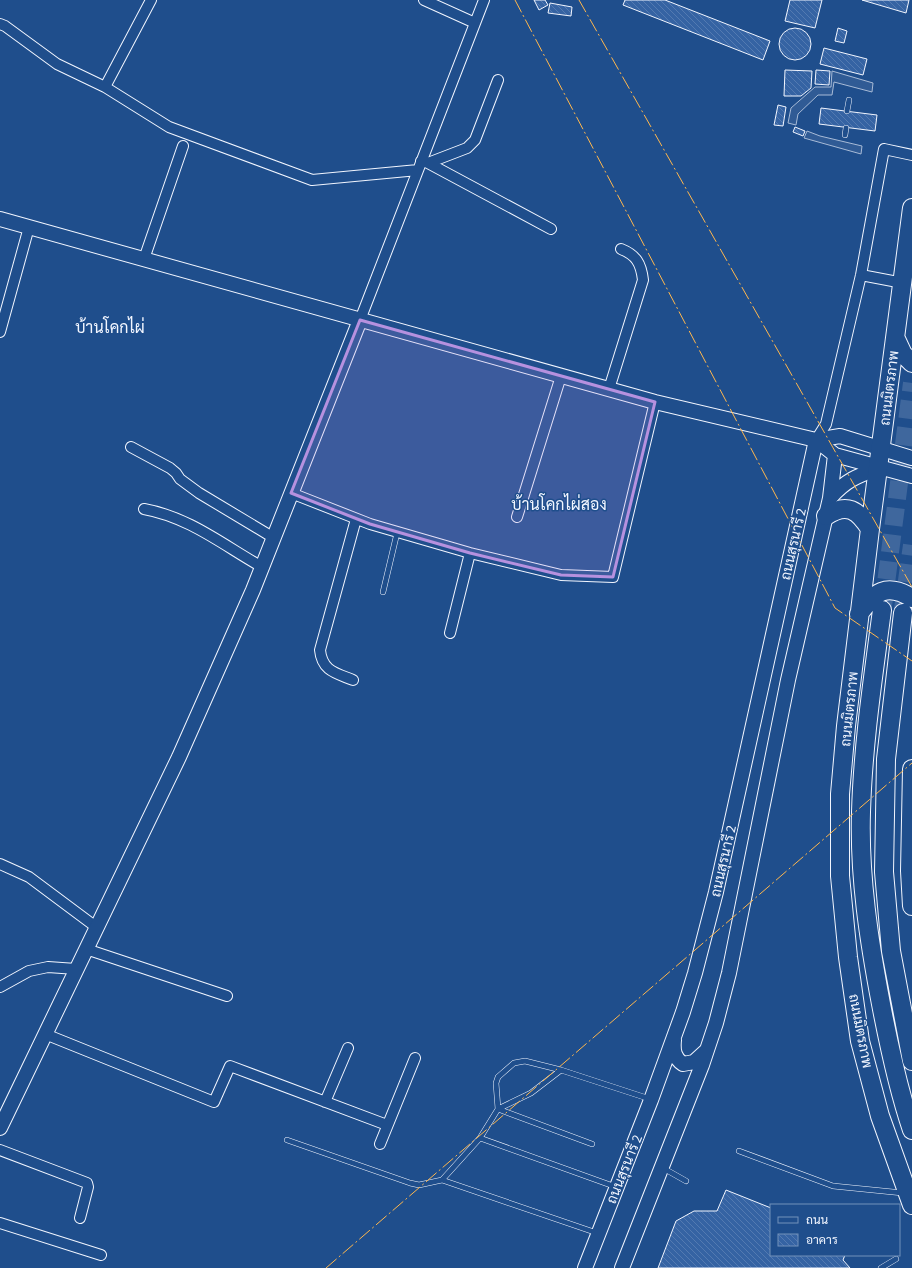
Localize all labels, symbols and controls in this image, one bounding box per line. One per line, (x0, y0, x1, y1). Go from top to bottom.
district label: บ้านโคกไผ่ (75, 316, 145, 339)
street label: ถนนมิตรภาพ (875, 350, 905, 427)
district label: บ้านโคกไผ่สอง (511, 493, 607, 516)
street label: ถนนสุรนารี 2 (776, 506, 812, 582)
street label: ถนนมิตรภาพ (836, 671, 864, 748)
street label: ถนนสุรนารี 2 (706, 823, 742, 899)
street label: ถนนมิตรภาพ (843, 992, 877, 1070)
street label: ถนนสุรนารี 2 (602, 1132, 648, 1207)
legend (770, 1204, 900, 1256)
text: ถนน (806, 1212, 829, 1229)
text: อาคาร (806, 1232, 838, 1249)

